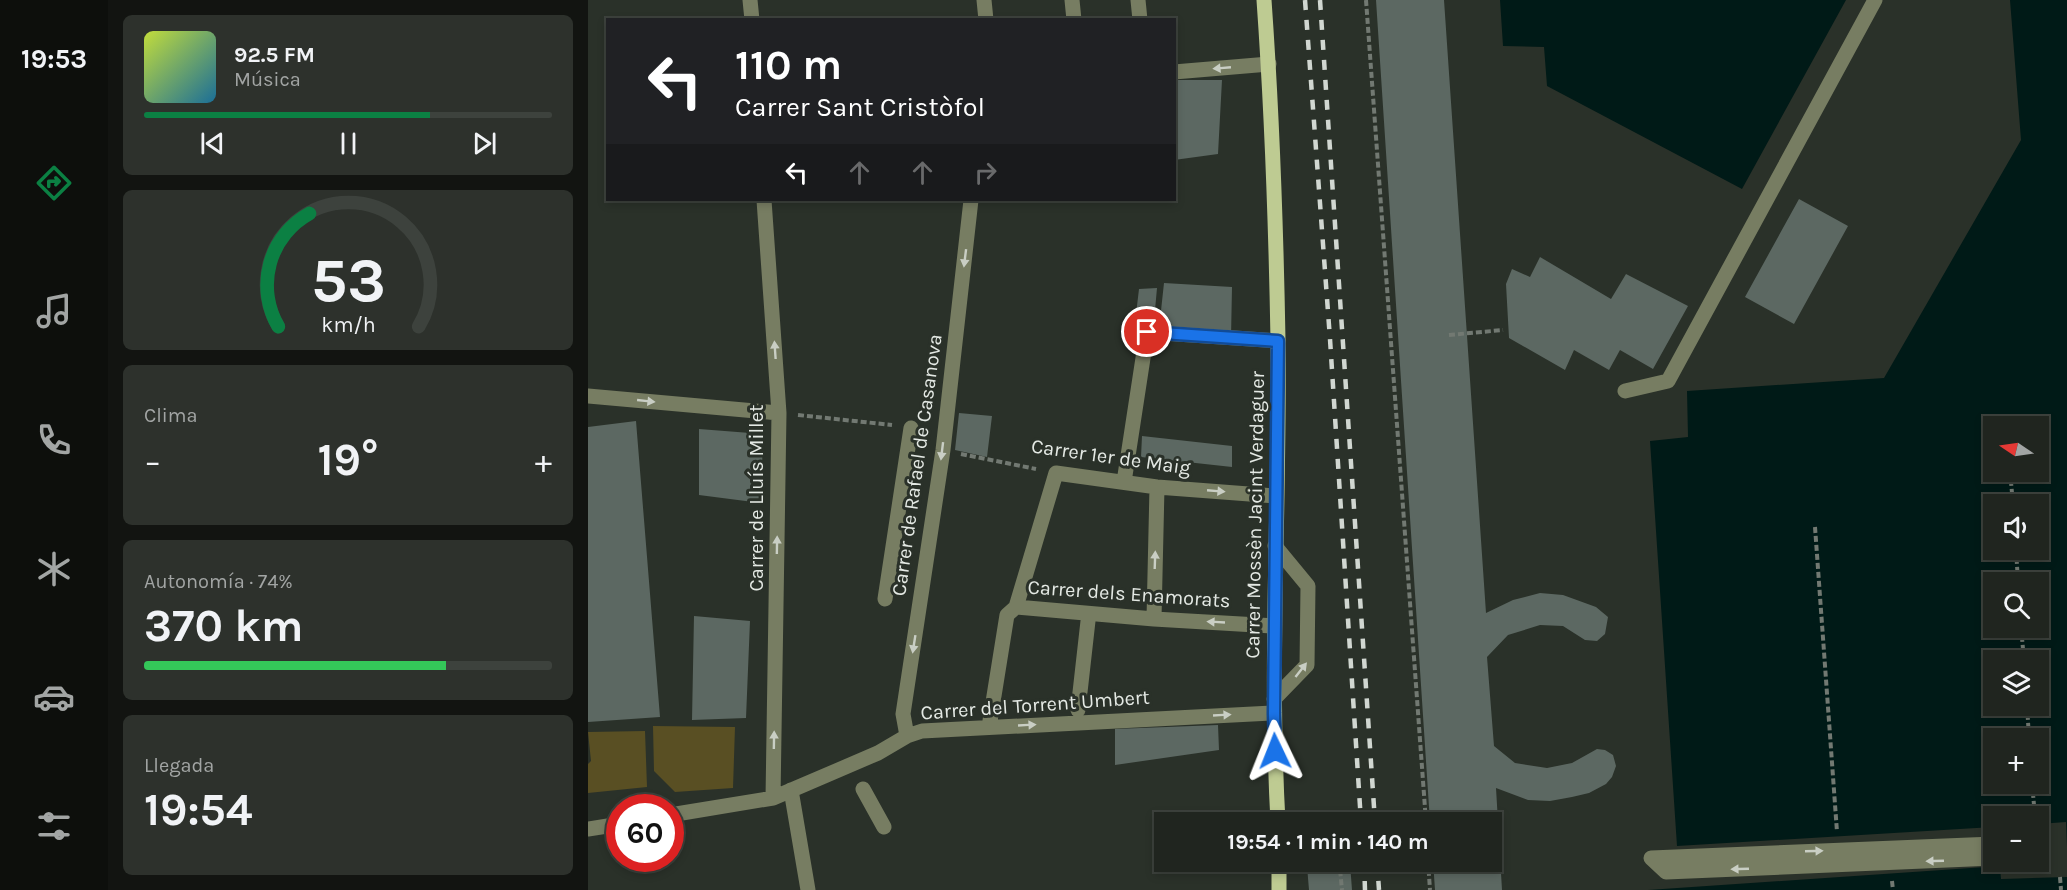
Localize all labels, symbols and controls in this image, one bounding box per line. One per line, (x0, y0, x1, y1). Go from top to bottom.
text: 110 m (735, 40, 842, 90)
text: 92.5 FM (234, 42, 315, 68)
icon: left (636, 42, 714, 120)
text: 19:53 (21, 43, 87, 75)
one-way arrow (1212, 63, 1231, 73)
text: Música (234, 68, 301, 91)
text: Carrer Sant Cristòfol (735, 91, 985, 123)
icon: previous (196, 127, 229, 160)
icon: pause (332, 127, 365, 160)
icon: next (468, 127, 501, 160)
icon: left (780, 156, 813, 189)
icon: ahead (843, 156, 876, 189)
icon: ahead (906, 156, 939, 189)
icon: right (969, 156, 1002, 189)
icon: directions (33, 162, 75, 204)
text: 53 (310, 244, 386, 317)
one-way arrow (960, 248, 970, 267)
icon: music (33, 290, 75, 332)
pin (1121, 306, 1172, 357)
text: km/h (321, 312, 375, 337)
icon: arrive (1130, 315, 1163, 348)
street label: Carrer de Rafael de Casanova (887, 333, 947, 597)
one-way arrow (770, 340, 780, 359)
street label: Carrer Mossèn Jacint Verdaguer (1241, 370, 1269, 659)
one-way arrow (637, 396, 656, 406)
text: Clima (144, 404, 198, 427)
street label: Carrer de Lluís Millet (745, 404, 768, 592)
north arrow (1983, 416, 2049, 482)
map controls (1983, 416, 2049, 872)
icon: phone (33, 419, 75, 461)
text: 19° (318, 434, 378, 486)
street label: Carrer 1er de Maig (1030, 434, 1192, 480)
text: − (144, 442, 161, 480)
text: + (535, 442, 552, 480)
one-way arrow (938, 442, 947, 461)
one-way arrow (1206, 487, 1225, 496)
button: sound (1983, 494, 2049, 560)
one-way arrow (772, 535, 782, 554)
icon: climate (33, 548, 75, 590)
one-way arrow (1151, 551, 1160, 570)
text: Autonomía · 74% (144, 570, 293, 593)
button: search (1983, 572, 2049, 638)
street label: Carrer dels Enamorats (1027, 575, 1231, 613)
text: 370 km (144, 600, 304, 652)
one-way arrow (1207, 618, 1226, 627)
one-way arrow (909, 635, 918, 654)
button: layers (1983, 650, 2049, 716)
one-way arrow (1295, 662, 1307, 678)
icon: car (33, 676, 75, 718)
street label: Carrer del Torrent Umbert (920, 685, 1151, 724)
one-way arrow (1213, 711, 1232, 720)
position arrow (1243, 719, 1307, 783)
one-way arrow (1018, 721, 1037, 730)
button: + (1983, 728, 2049, 794)
one-way arrow (769, 730, 779, 749)
text: Llegada (144, 754, 214, 777)
text: 19:54 (144, 784, 253, 836)
speed limit sign: 60 (606, 794, 684, 872)
icon: filters (33, 805, 75, 847)
button: − (1983, 806, 2049, 872)
text: 19:54 · 1 min · 140 m (1227, 829, 1429, 855)
one-way arrow (1805, 847, 1824, 856)
one-way arrow (1926, 856, 1945, 865)
one-way arrow (1731, 864, 1750, 873)

